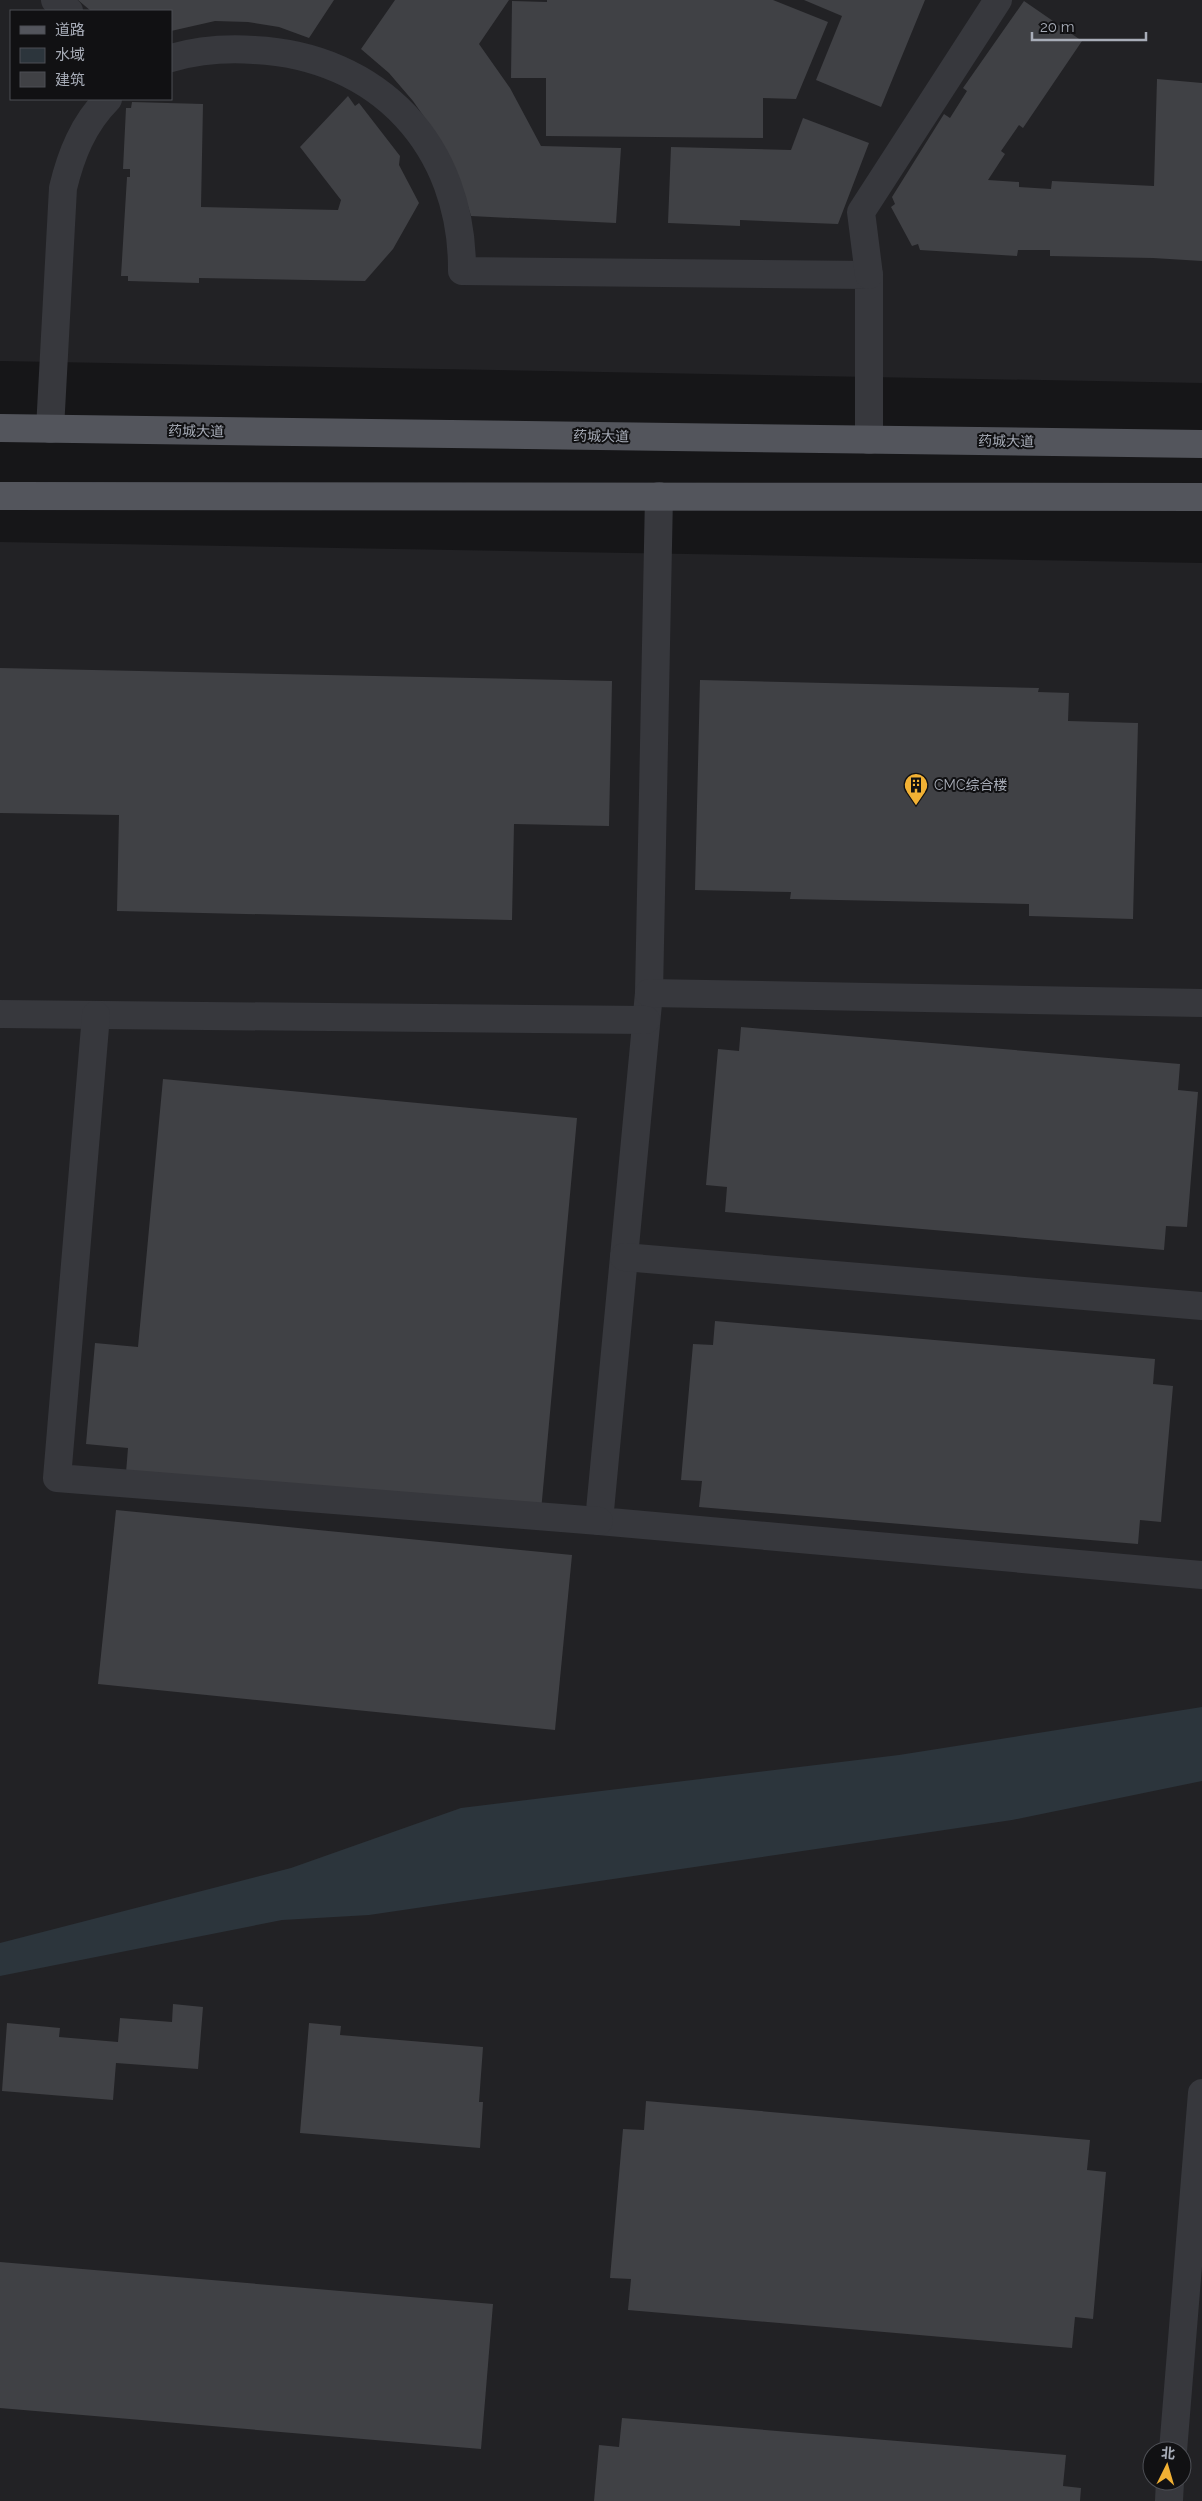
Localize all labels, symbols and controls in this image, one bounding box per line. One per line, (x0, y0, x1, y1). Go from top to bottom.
legend (10, 10, 172, 100)
scale bar (1032, 10, 1146, 42)
text: 20 m (1040, 18, 1075, 36)
text: 道路 (55, 21, 85, 39)
text: 水域 (55, 46, 85, 64)
text: 建筑 (55, 71, 85, 89)
street label: 药城大道 (168, 423, 224, 439)
street label: 药城大道 (573, 428, 629, 444)
street label: 药城大道 (978, 433, 1034, 449)
building icon: CMC综合楼 (903, 772, 929, 806)
place label: CMC综合楼 (934, 777, 1008, 793)
north arrow (1142, 2441, 1192, 2491)
text: 北 (1160, 2444, 1176, 2462)

